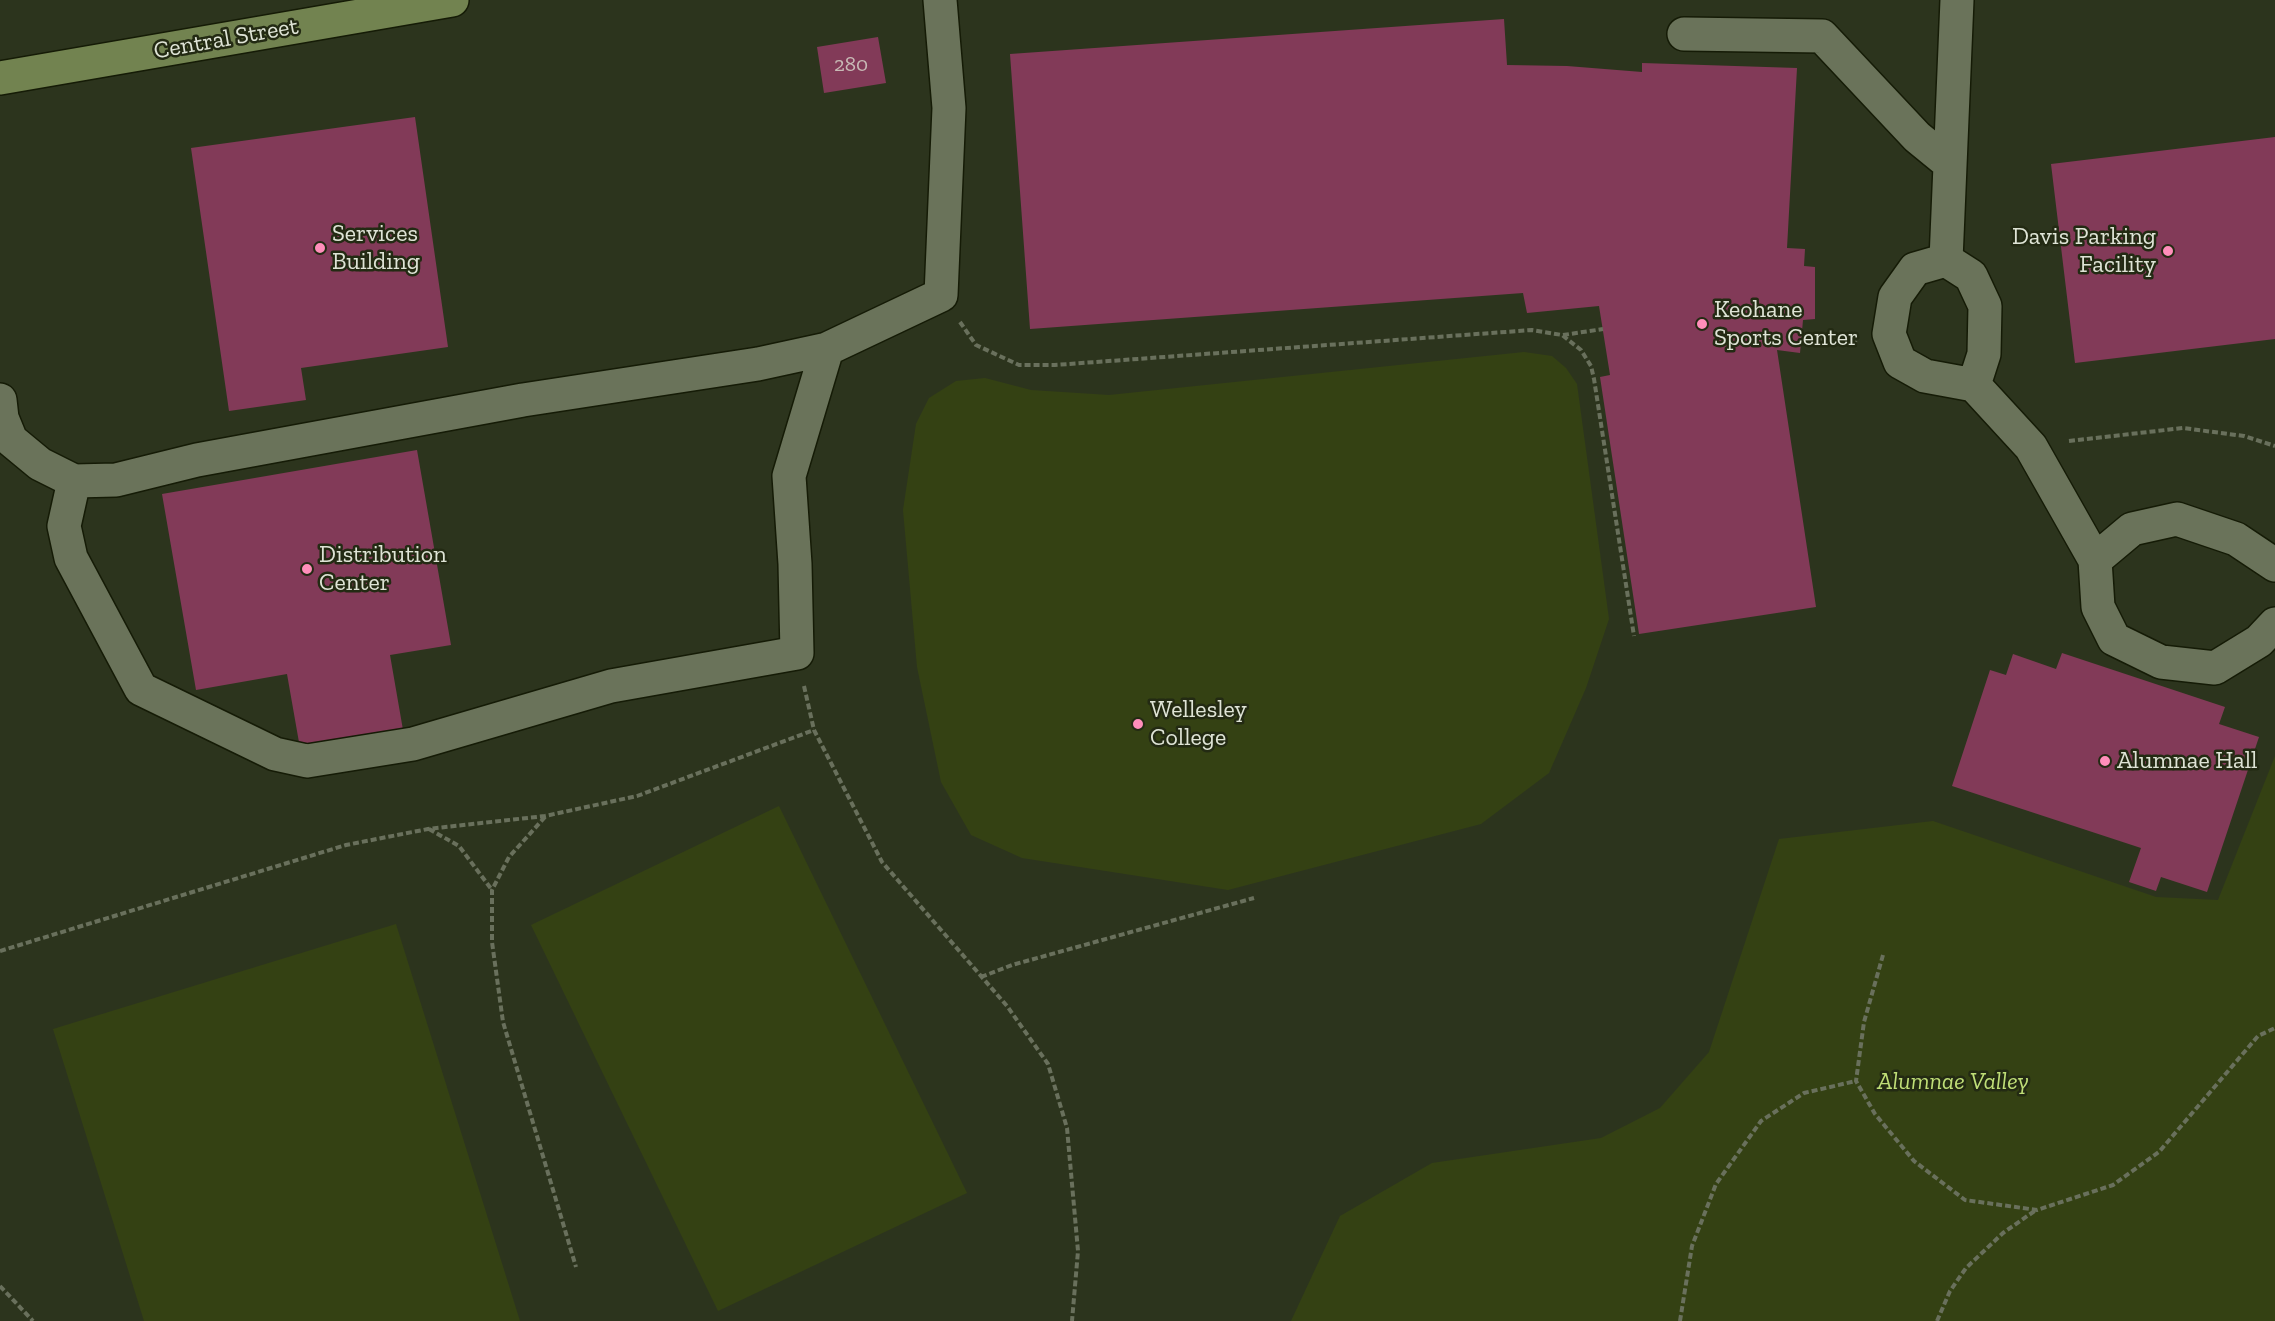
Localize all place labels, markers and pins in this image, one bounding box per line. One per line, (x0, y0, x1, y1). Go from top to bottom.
place label: Services Building (332, 220, 420, 276)
place label: Davis Parking Facility (2012, 223, 2156, 279)
marker: Services Building (313, 241, 327, 255)
marker: Davis Parking Facility (2161, 244, 2175, 258)
place label: Keohane Sports Center (1714, 296, 1858, 352)
marker: Keohane Sports Center (1695, 317, 1709, 331)
place label: Distribution Center (319, 541, 447, 597)
marker: Distribution Center (300, 562, 314, 576)
place label: Wellesley College (1150, 696, 1247, 752)
marker: Wellesley College (1131, 717, 1145, 731)
place label: Alumnae Hall (2117, 747, 2257, 775)
marker: Alumnae Hall (2098, 754, 2112, 768)

